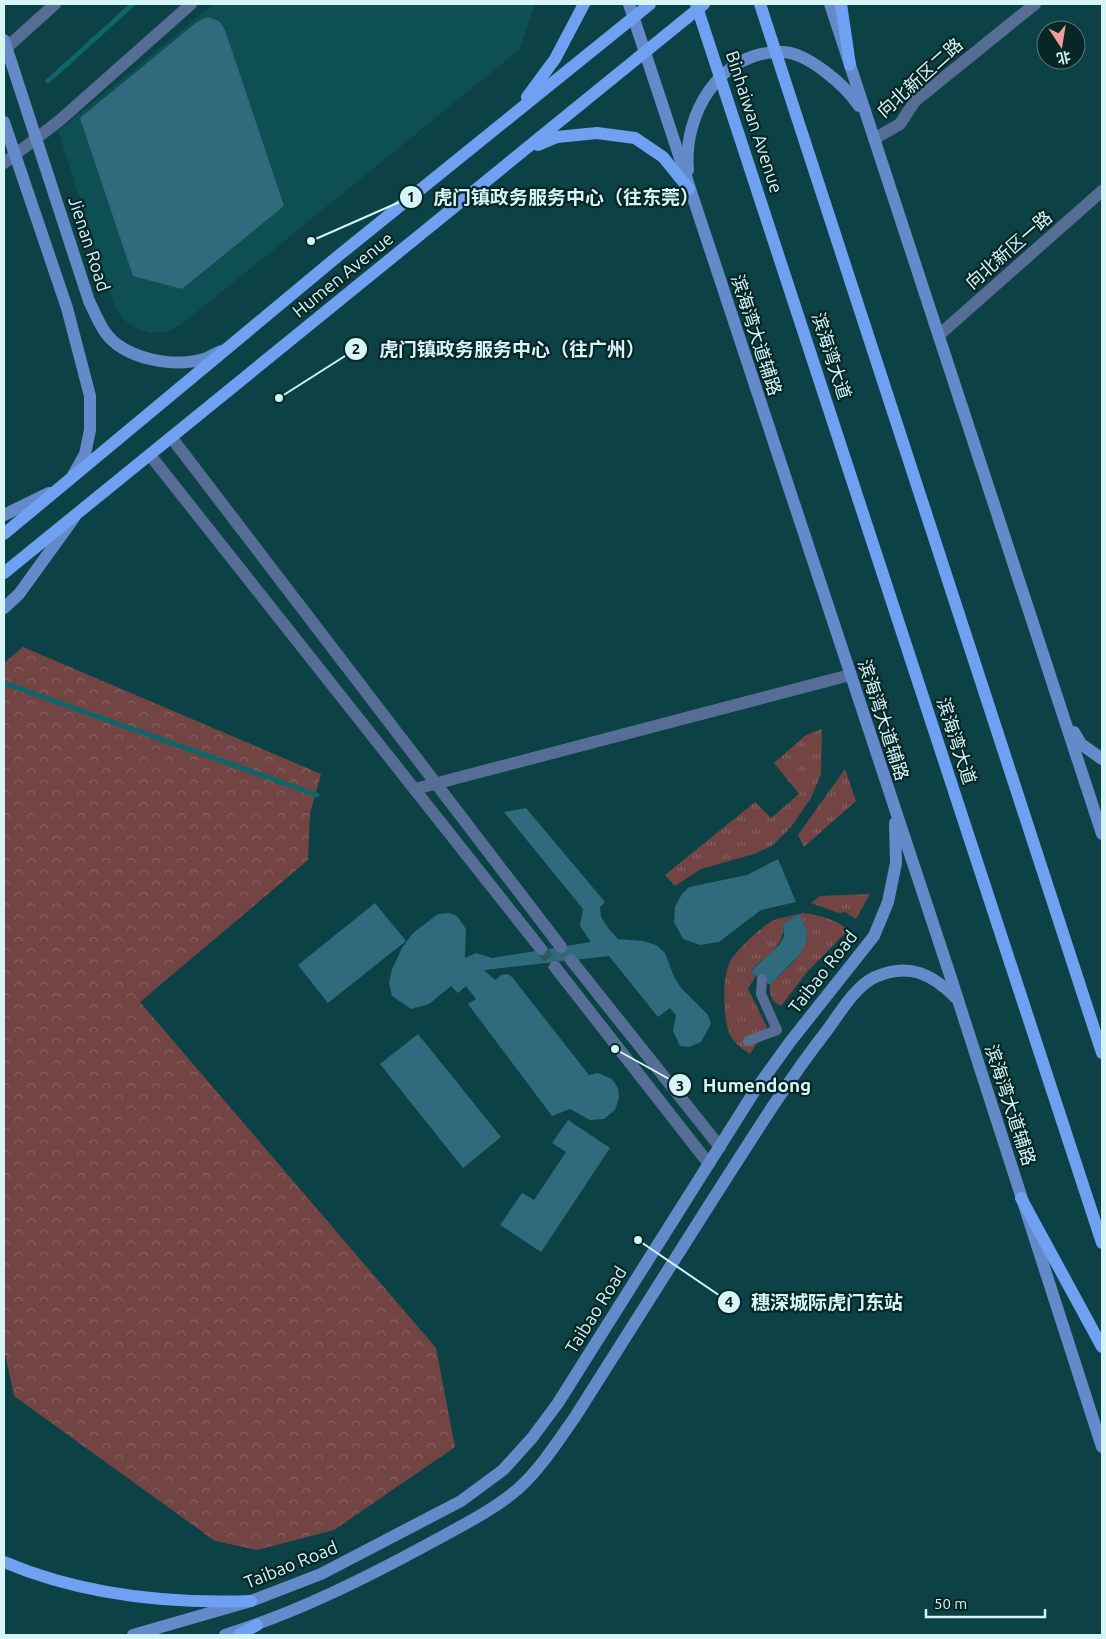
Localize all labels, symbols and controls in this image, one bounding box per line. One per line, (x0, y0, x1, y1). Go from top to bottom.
north arrow (1036, 20, 1086, 70)
street label: 向北新区二路 (873, 34, 966, 121)
street label: Binhaiwan Avenue (723, 48, 787, 195)
text: 北 (1055, 48, 1072, 67)
callout: 虎门镇政务服务中心（往东莞） (398, 180, 709, 214)
text: 虎门镇政务服务中心（往东莞） (433, 186, 699, 208)
text: 1 (407, 188, 415, 205)
street label: Jienan Road (65, 194, 115, 294)
street label: 向北新区一路 (961, 206, 1056, 292)
street label: Humen Avenue (288, 228, 397, 321)
street label: 滨海湾大道辅路 (728, 272, 786, 398)
street label: 滨海湾大道 (809, 310, 855, 402)
callout: 虎门镇政务服务中心（往广州） (344, 332, 655, 366)
text: 虎门镇政务服务中心（往广州） (379, 338, 645, 360)
text: 2 (352, 340, 360, 357)
street label: 滨海湾大道辅路 (855, 657, 913, 783)
street label: 滨海湾大道 (934, 695, 980, 787)
street label: Taibao Road (784, 926, 861, 1016)
street label: 滨海湾大道辅路 (982, 1042, 1040, 1168)
callout: Humendong (667, 1068, 821, 1102)
text: Humendong (703, 1074, 811, 1096)
text: 3 (676, 1077, 684, 1094)
street label: Taibao Road (560, 1262, 630, 1357)
callout: 穗深城际虎门东站 (716, 1285, 913, 1319)
text: 穗深城际虎门东站 (751, 1291, 903, 1313)
text: 4 (725, 1293, 733, 1310)
street label: Taibao Road (241, 1536, 340, 1592)
scale bar (926, 1586, 1045, 1618)
text: 50 m (934, 1595, 967, 1612)

